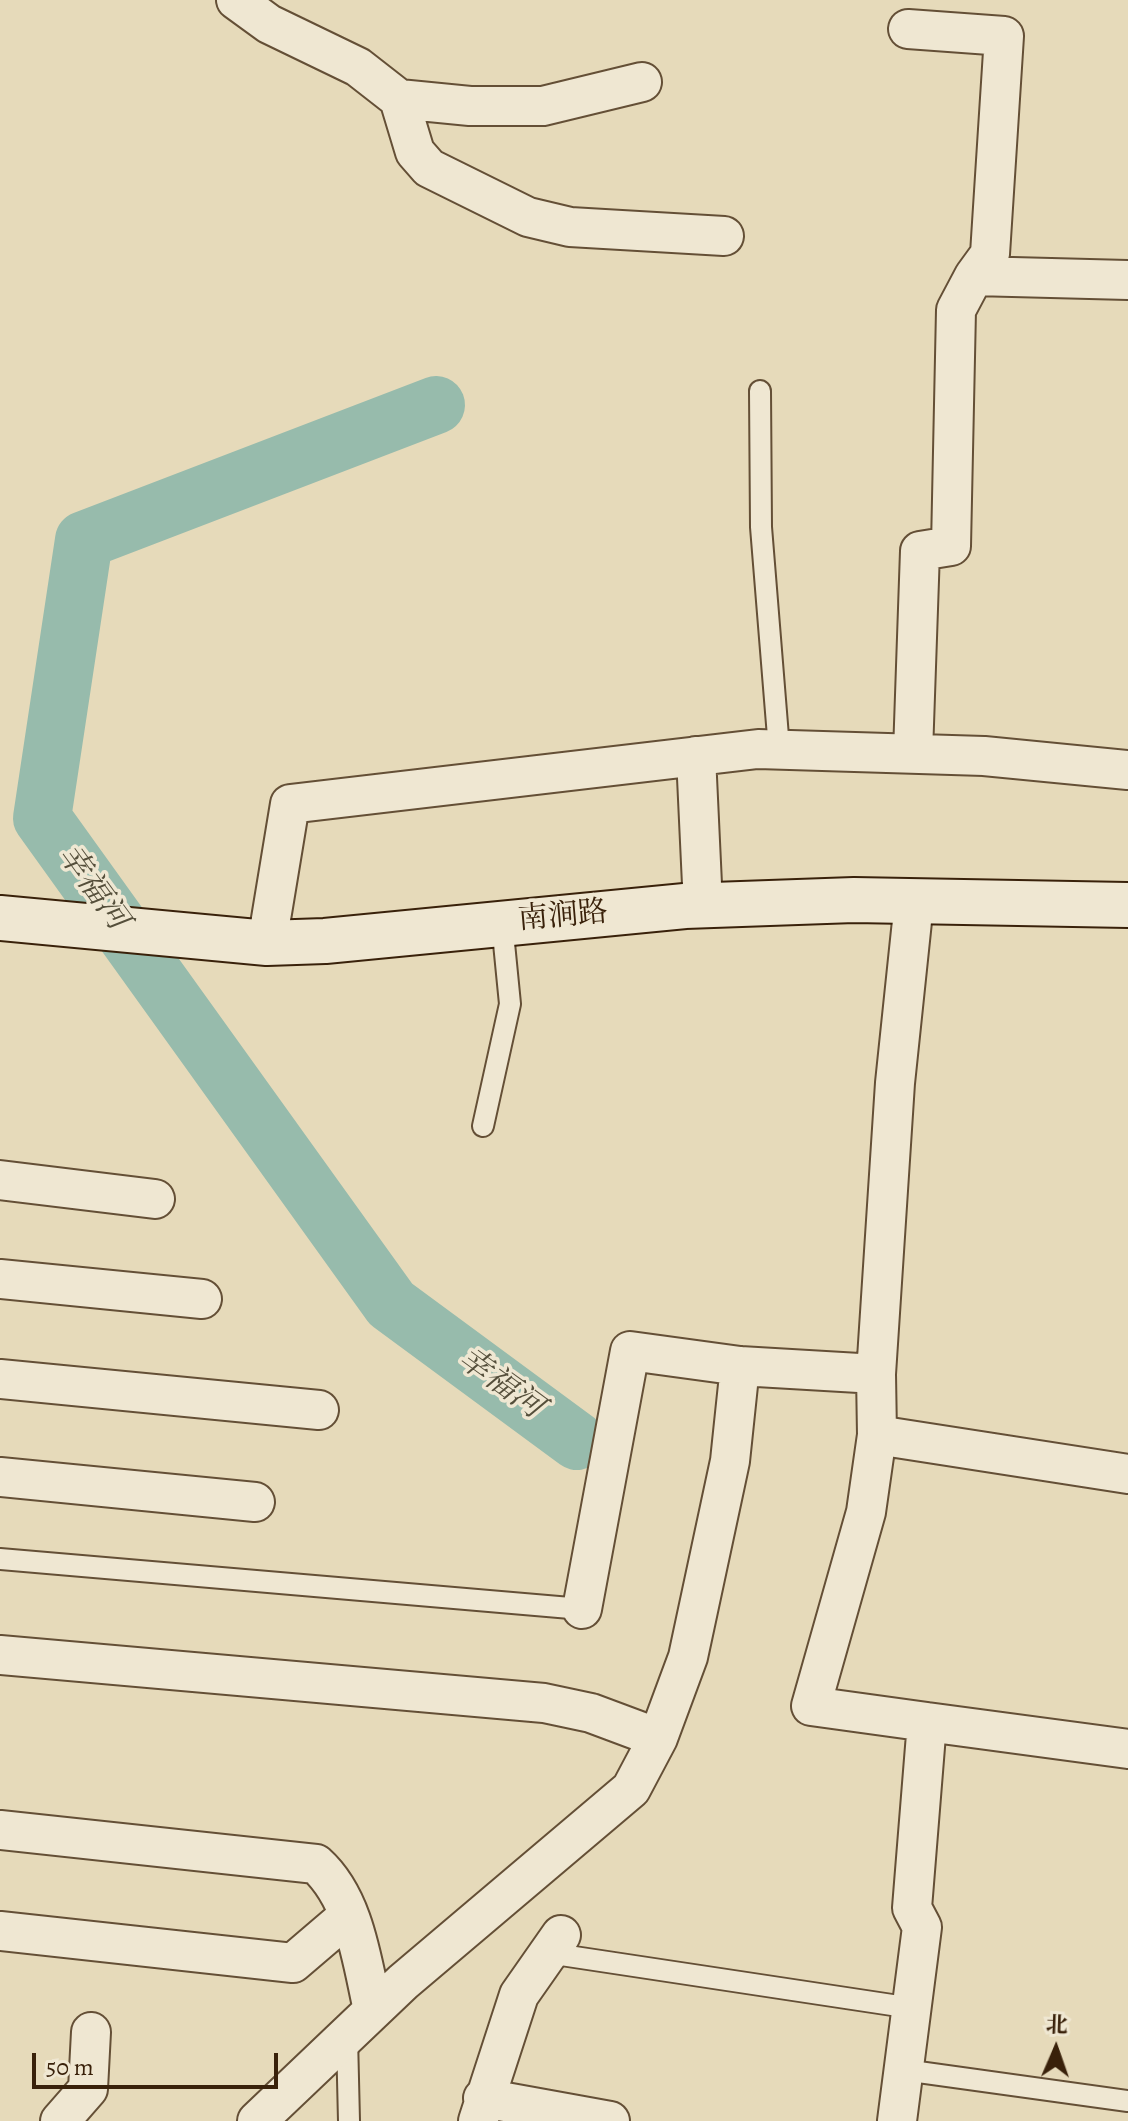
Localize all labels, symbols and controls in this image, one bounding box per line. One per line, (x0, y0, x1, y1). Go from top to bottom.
water label: 幸福河 (48, 838, 136, 938)
street label: 南涧路 (517, 895, 609, 939)
water label: 幸福河 (450, 1340, 550, 1428)
north arrow (1016, 2009, 1096, 2089)
text: 北 (1045, 2010, 1068, 2040)
scale bar (36, 2037, 282, 2087)
text: 50 m (46, 2051, 94, 2083)

